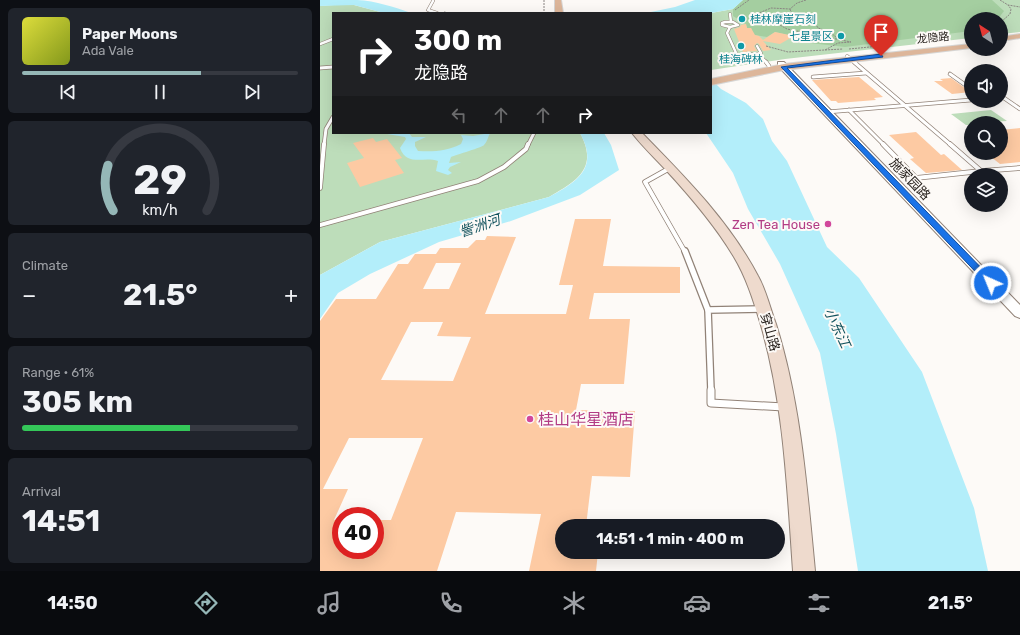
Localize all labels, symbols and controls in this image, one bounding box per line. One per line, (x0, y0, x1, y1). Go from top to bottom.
north arrow (964, 12, 1008, 56)
map controls (964, 12, 1008, 212)
place label: 桂林摩崖石刻 (750, 13, 816, 26)
marker: 桂林摩崖石刻 (737, 14, 747, 24)
pin (864, 15, 898, 56)
icon: arrive (870, 21, 892, 43)
text: 300 m (414, 24, 502, 57)
text: Paper Moons (82, 25, 178, 43)
icon: right (348, 28, 400, 80)
place label: 七星景区 (789, 30, 833, 43)
street label: 龙隐路 (916, 30, 950, 46)
marker: 七星景区 (836, 31, 846, 41)
marker: 桂海碑林 (736, 41, 746, 51)
text: Ada Vale (82, 43, 134, 58)
place label: 桂海碑林 (719, 53, 763, 66)
text: 龙隐路 (414, 62, 468, 84)
button: sound (964, 64, 1008, 108)
icon: previous (57, 81, 79, 103)
icon: pause (149, 81, 171, 103)
icon: next (241, 81, 263, 103)
icon: left (448, 104, 470, 126)
icon: ahead (490, 104, 512, 126)
icon: ahead (532, 104, 554, 126)
icon: right (574, 104, 596, 126)
button: search (964, 116, 1008, 160)
text: 29 (133, 155, 187, 204)
street label: 施家园路 (887, 155, 933, 203)
button: layers (964, 168, 1008, 212)
text: km/h (142, 201, 178, 218)
water label: 訾洲河 (457, 210, 505, 241)
place label: Zen Tea House (732, 217, 820, 232)
marker: Zen Tea House (823, 219, 833, 229)
text: Climate (22, 258, 68, 273)
position arrow (970, 262, 1012, 304)
text: 21.5° (123, 277, 198, 313)
text: − (22, 282, 36, 309)
text: + (284, 282, 298, 309)
water label: 小东江 (820, 305, 854, 352)
street label: 穿山路 (757, 311, 783, 353)
text: Range · 61% (22, 365, 94, 380)
text: 305 km (22, 384, 133, 420)
place label: 桂山华星酒店 (538, 410, 634, 429)
marker: 桂山华星酒店 (525, 414, 535, 424)
text: Arrival (22, 484, 61, 499)
text: 14:51 (22, 503, 100, 539)
speed limit sign: 40 (332, 507, 384, 559)
text: 14:51 · 1 min · 400 m (596, 530, 744, 548)
icon: directions (192, 589, 220, 617)
icon: music (315, 589, 343, 617)
icon: phone (437, 589, 465, 617)
icon: climate (560, 589, 588, 617)
icon: car (683, 589, 711, 617)
icon: filters (805, 589, 833, 617)
text: 14:50 (47, 592, 98, 614)
text: 21.5° (928, 592, 973, 614)

